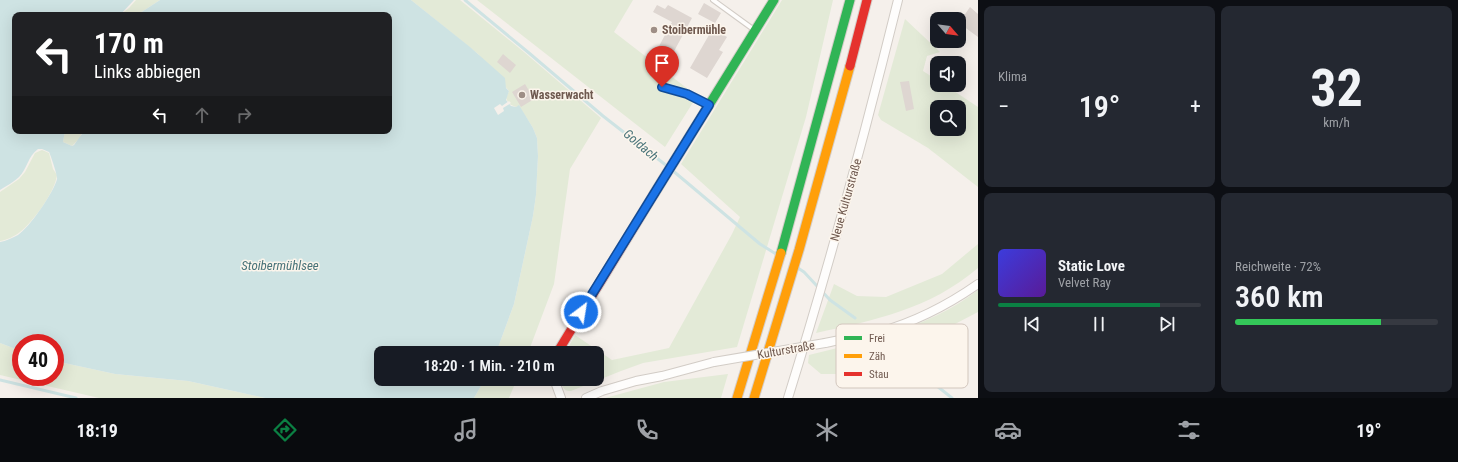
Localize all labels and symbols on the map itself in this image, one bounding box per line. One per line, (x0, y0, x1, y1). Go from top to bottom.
north arrow (930, 12, 966, 48)
place label: Stoibermühle (662, 23, 726, 37)
marker: Stoibermühle (649, 25, 659, 35)
pin (645, 46, 679, 87)
place label: Wasserwacht (530, 88, 594, 102)
marker: Wasserwacht (517, 90, 527, 100)
water label: Goldach (621, 126, 661, 164)
street label: Neue Kulturstraße (828, 157, 865, 243)
water label: Stoibermühlsee (241, 258, 319, 273)
position arrow (560, 291, 602, 333)
legend (836, 324, 968, 388)
text: Frei (869, 332, 885, 345)
speed limit sign: 40 (12, 334, 64, 386)
street label: Kulturstraße (756, 338, 816, 362)
text: Zäh (869, 350, 885, 363)
text: Stau (869, 368, 889, 381)

